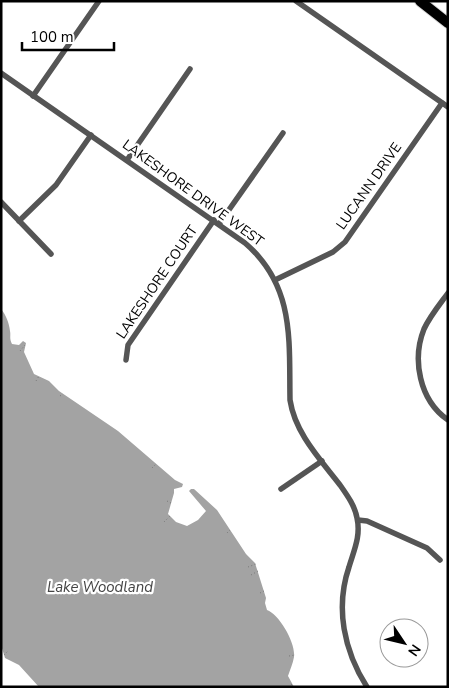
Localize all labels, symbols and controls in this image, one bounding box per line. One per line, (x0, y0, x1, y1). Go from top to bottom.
scale bar (22, 20, 115, 52)
text: 100 m (30, 27, 74, 47)
street label: LAKESHORE DRIVE WEST (118, 135, 268, 251)
street label: LUCANN DRIVE (332, 139, 406, 233)
street label: LAKESHORE COURT (112, 221, 202, 342)
water label: Lake Woodland (47, 577, 153, 597)
north arrow (379, 618, 429, 668)
text: N (403, 640, 425, 660)

